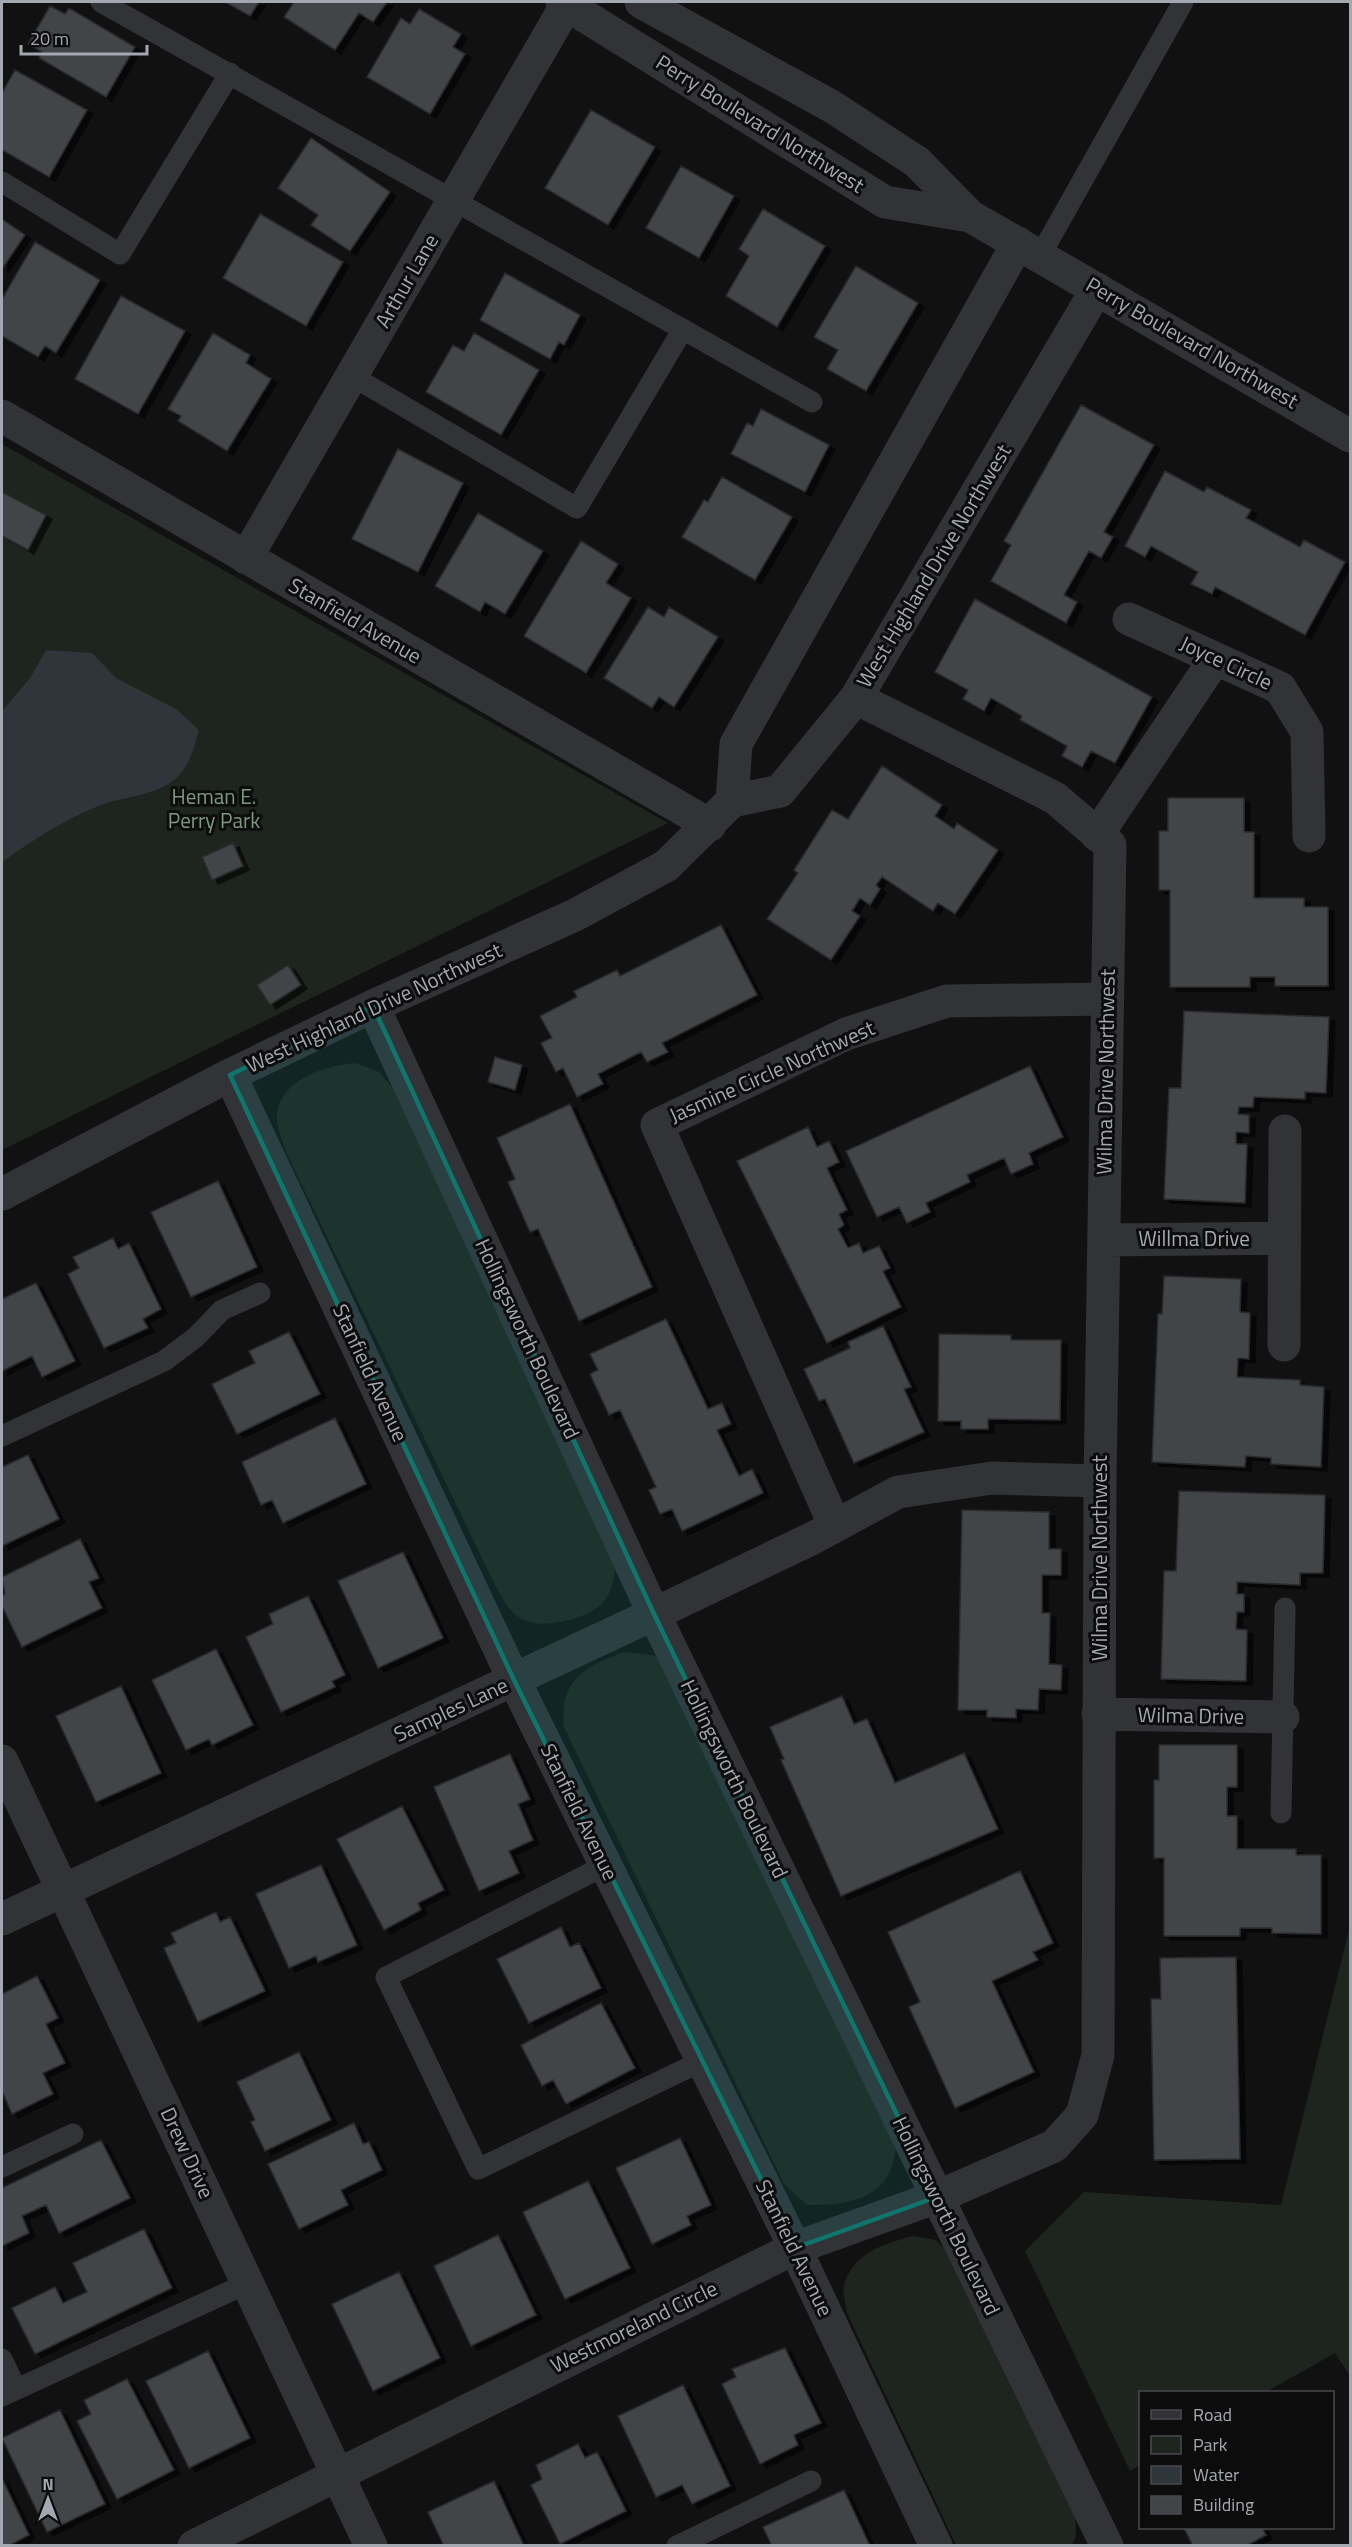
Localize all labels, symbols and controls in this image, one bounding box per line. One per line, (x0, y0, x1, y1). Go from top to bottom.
scale bar (21, 18, 147, 56)
text: 20 m (30, 25, 69, 52)
street label: Perry Boulevard Northwest (650, 46, 872, 201)
street label: Arthur Lane (366, 227, 446, 334)
street label: Perry Boulevard Northwest (1080, 268, 1305, 416)
street label: West Highland Drive Northwest (848, 437, 1019, 693)
street label: Stanfield Avenue (283, 569, 428, 671)
street label: Joyce Circle (1175, 627, 1278, 697)
park label: Heman E. Perry Park (168, 780, 260, 836)
street label: West Highland Drive Northwest (240, 933, 507, 1081)
street label: Wilma Drive Northwest (1087, 968, 1123, 1175)
street label: Jasmine Circle Northwest (664, 1011, 880, 1131)
street label: Willma Drive (1138, 1222, 1250, 1254)
street label: Hollingsworth Boulevard (467, 1233, 588, 1444)
street label: Stanfield Avenue (325, 1298, 417, 1447)
street label: Wilma Drive Northwest (1083, 1454, 1115, 1661)
street label: Samples Lane (388, 1669, 513, 1750)
street label: Hollingsworth Boulevard (673, 1674, 797, 1883)
street label: Wilma Drive (1137, 1698, 1245, 1732)
street label: Stanfield Avenue (533, 1738, 627, 1885)
street label: Drew Drive (153, 2102, 223, 2204)
street label: Hollingsworth Boulevard (885, 2111, 1009, 2320)
street label: Stanfield Avenue (748, 2174, 842, 2321)
street label: Westmoreland Circle (545, 2272, 723, 2380)
legend (1139, 2391, 1334, 2529)
text: Road (1193, 2401, 1232, 2428)
text: Park (1193, 2431, 1228, 2458)
text: Water (1193, 2461, 1239, 2488)
north arrow (18, 2469, 78, 2529)
text: N (42, 2472, 54, 2496)
text: Building (1193, 2491, 1254, 2518)

